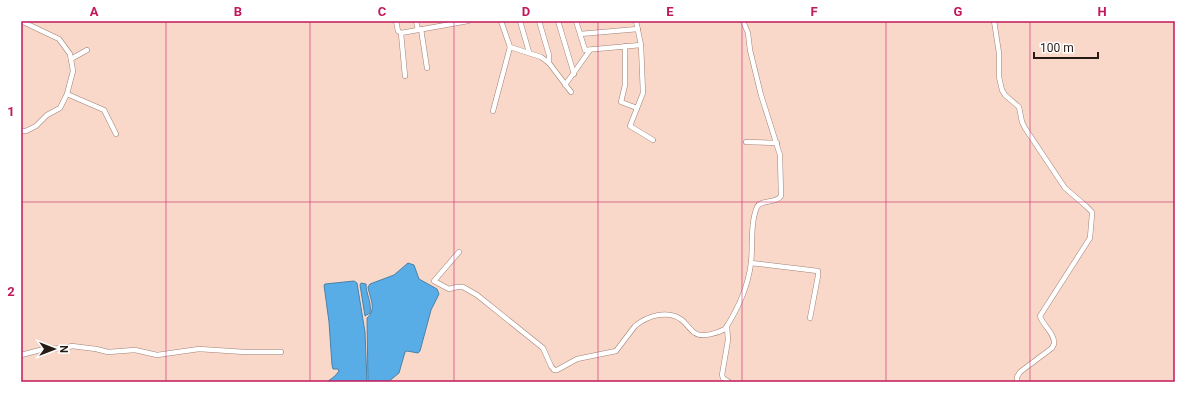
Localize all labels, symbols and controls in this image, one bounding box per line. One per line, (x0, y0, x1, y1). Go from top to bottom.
text: A (90, 4, 99, 19)
text: B (234, 4, 242, 19)
text: C (378, 4, 387, 19)
text: D (522, 4, 530, 19)
text: E (666, 4, 674, 19)
text: F (810, 4, 818, 19)
text: G (954, 4, 963, 19)
text: H (1097, 4, 1107, 19)
scale bar (1034, 34, 1098, 60)
text: 100 m (1040, 41, 1074, 55)
text: 1 (7, 104, 15, 119)
text: 2 (7, 284, 15, 299)
north arrow (34, 329, 74, 369)
text: N (57, 345, 70, 353)

